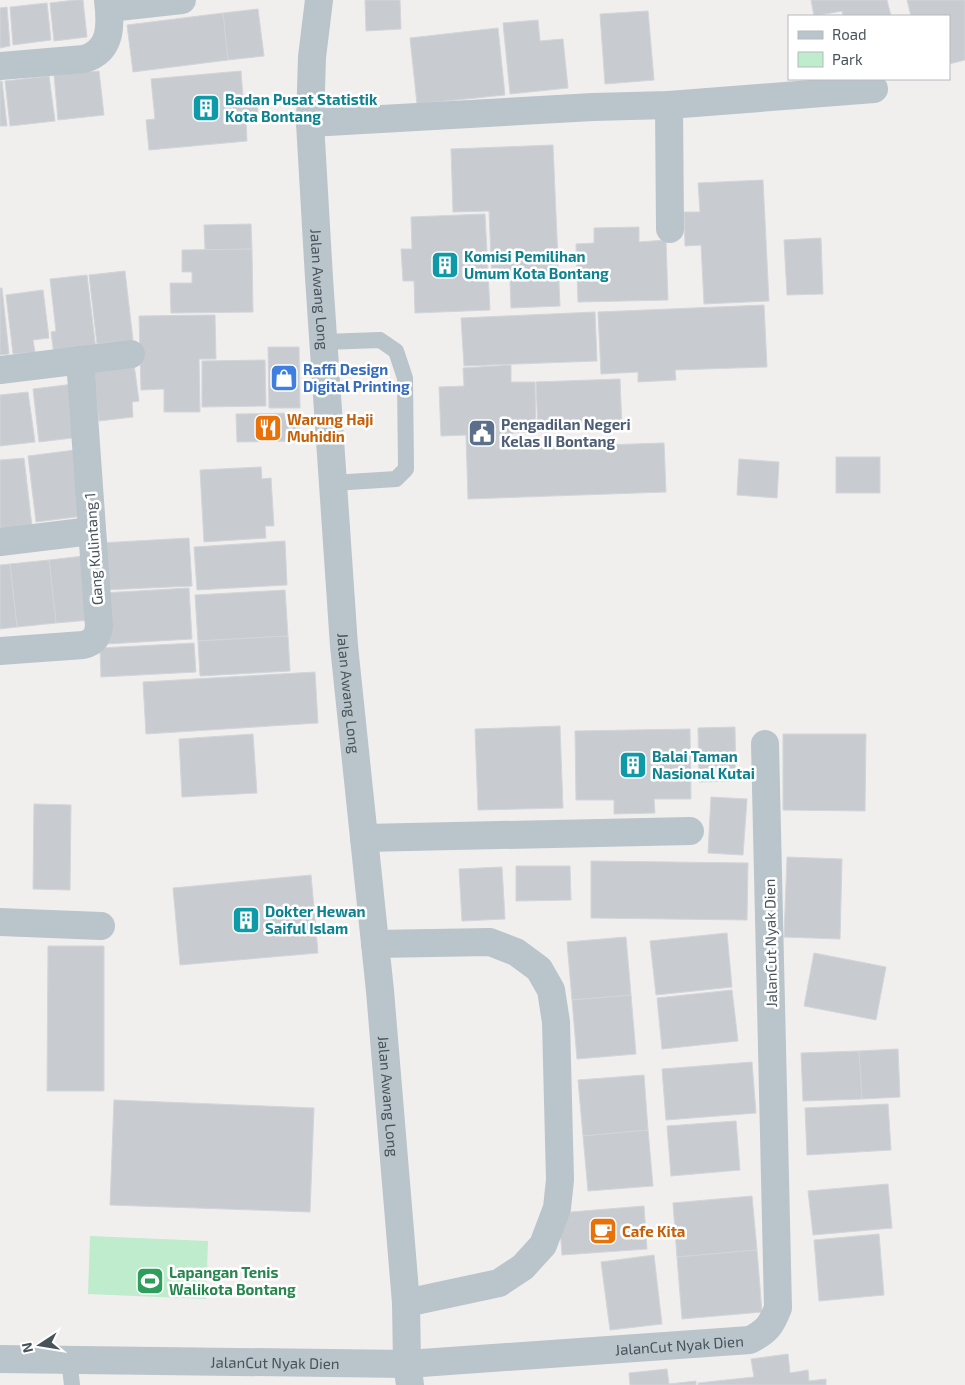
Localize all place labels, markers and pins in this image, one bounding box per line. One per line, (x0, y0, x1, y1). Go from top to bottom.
place label: Badan Pusat Statistik Kota Bontang (225, 90, 378, 125)
building icon: Badan Pusat Statistik Kota Bontang (191, 93, 221, 123)
place label: Komisi Pemilihan Umum Kota Bontang (464, 247, 609, 282)
building icon: Komisi Pemilihan Umum Kota Bontang (430, 250, 460, 280)
place label: Raffi Design Digital Printing (303, 360, 410, 395)
shop icon: Raffi Design Digital Printing (269, 363, 299, 393)
place label: Warung Haji Muhidin (287, 410, 373, 445)
restaurant icon: Warung Haji Muhidin (253, 413, 283, 443)
place label: Pengadilan Negeri Kelas II Bontang (501, 415, 631, 450)
public building icon: Pengadilan Negeri Kelas II Bontang (467, 418, 497, 448)
place label: Balai Taman Nasional Kutai (652, 747, 755, 782)
building icon: Balai Taman Nasional Kutai (618, 750, 648, 780)
place label: Dokter Hewan Saiful Islam (265, 902, 365, 937)
building icon: Dokter Hewan Saiful Islam (231, 905, 261, 935)
cafe icon: Cafe Kita (588, 1216, 618, 1246)
place label: Cafe Kita (622, 1222, 685, 1240)
place label: Lapangan Tenis Walikota Bontang (169, 1263, 296, 1298)
sports icon: Lapangan Tenis Walikota Bontang (135, 1266, 165, 1296)

